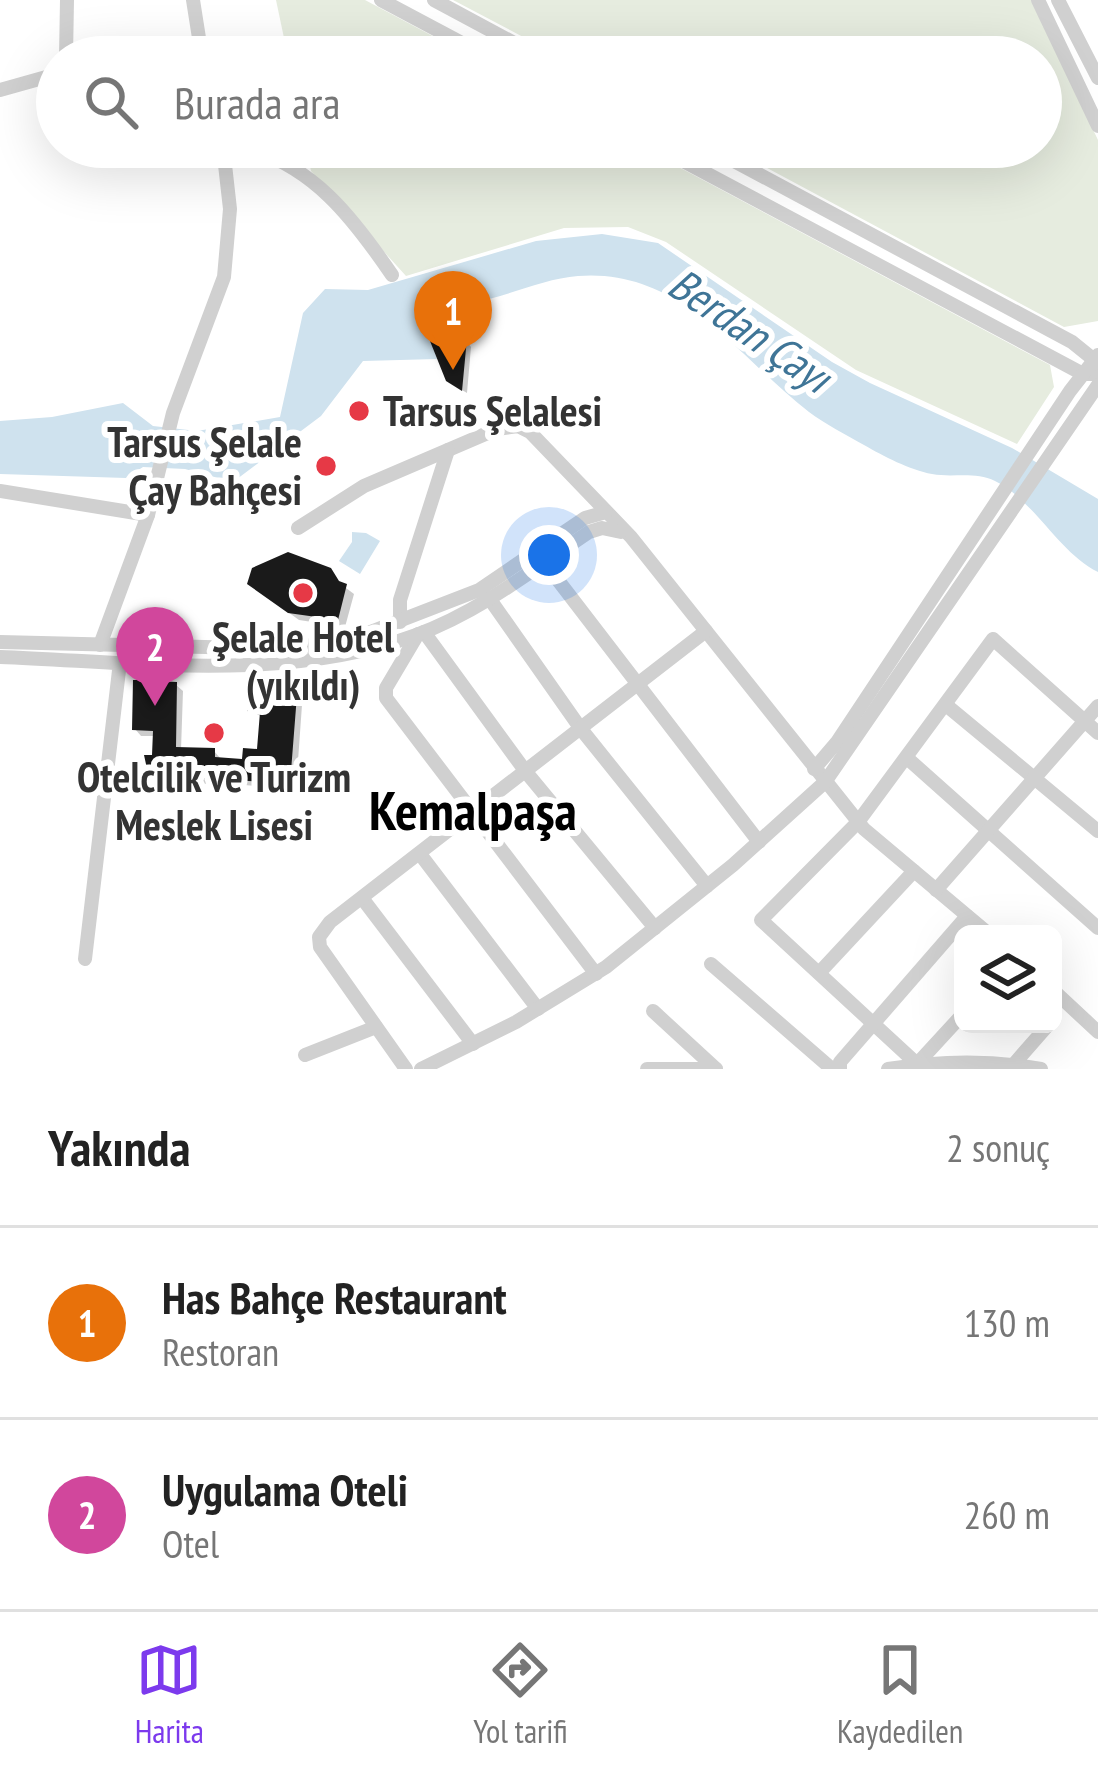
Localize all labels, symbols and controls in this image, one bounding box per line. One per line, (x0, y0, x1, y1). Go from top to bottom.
search box (36, 36, 1062, 168)
icon: search (78, 69, 144, 135)
text: Burada ara (174, 73, 340, 131)
water label: Berdan Çayı (658, 254, 846, 406)
pin: 1 (414, 271, 492, 370)
place label: Tarsus Şelalesi (383, 383, 602, 438)
marker: Tarsus Şelalesi (346, 398, 372, 424)
place label: Tarsus Şelale Çay Bahçesi (107, 414, 302, 517)
marker: Tarsus Şelale Çay Bahçesi (313, 453, 339, 479)
your location (519, 525, 579, 585)
marker: Şelale Hotel (yıkıldı) (290, 580, 316, 606)
pin: 2 (116, 607, 194, 706)
place label: Şelale Hotel (yıkıldı) (212, 609, 395, 712)
marker: Otelcilik ve Turizm Meslek Lisesi (201, 720, 227, 746)
place label: Otelcilik ve Turizm Meslek Lisesi (77, 749, 351, 852)
district label: Kemalpaşa (369, 775, 577, 845)
map controls (954, 925, 1062, 1033)
button: layers (954, 925, 1062, 1033)
text: Yakında (48, 1114, 190, 1180)
text: 2 sonuç (946, 1122, 1050, 1173)
text: Has Bahçe Restaurant (162, 1268, 507, 1326)
text: 1 (78, 1297, 96, 1348)
text: 130 m (964, 1297, 1050, 1348)
text: Restoran (162, 1326, 279, 1377)
text: Uygulama Oteli (162, 1460, 408, 1518)
text: 2 (78, 1489, 96, 1540)
text: 260 m (964, 1489, 1050, 1540)
text: Otel (162, 1518, 219, 1569)
tab: Harita (135, 1637, 204, 1752)
tab: Yol tarifi (473, 1637, 568, 1752)
tab: Kaydedilen (837, 1637, 963, 1752)

